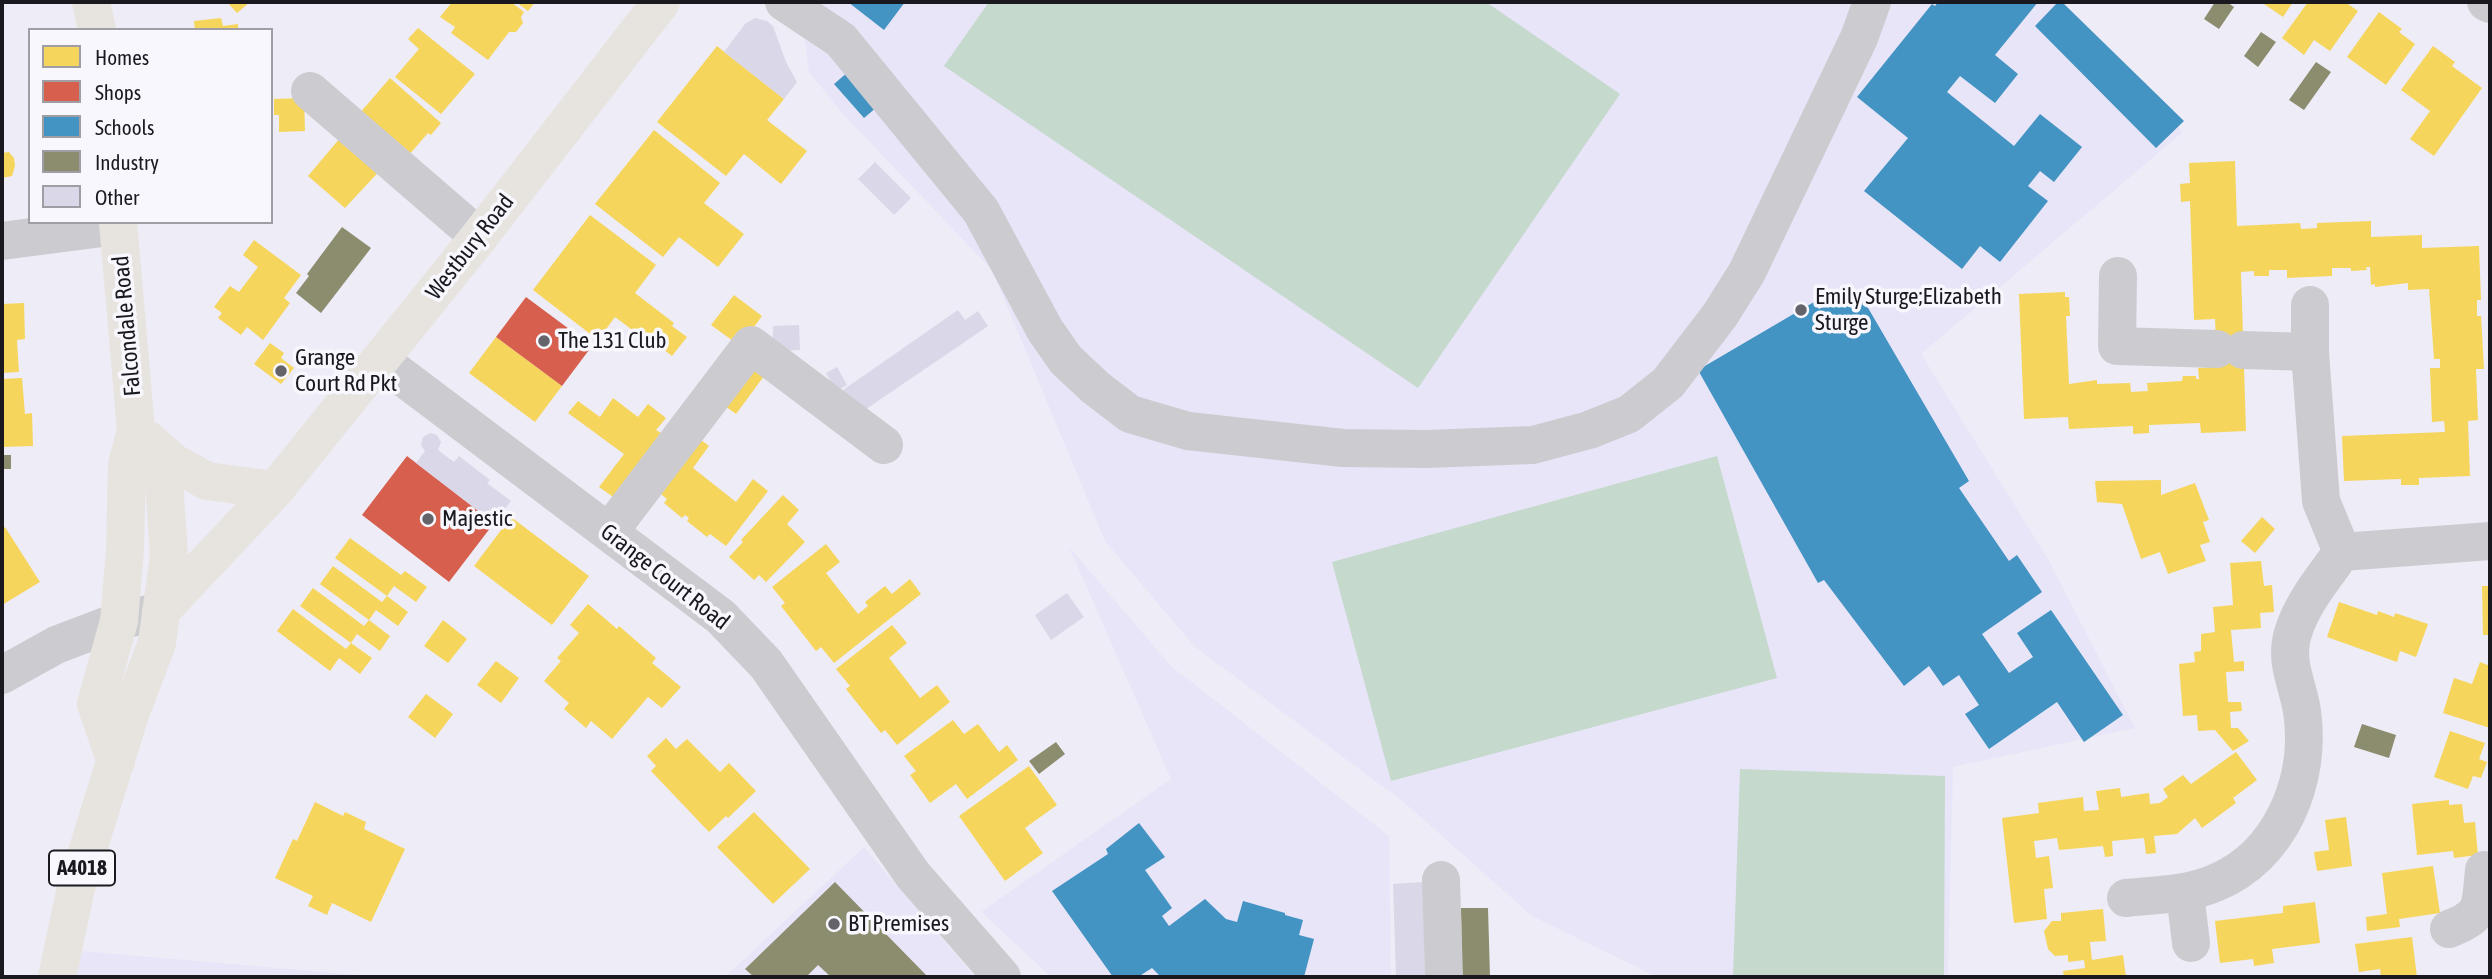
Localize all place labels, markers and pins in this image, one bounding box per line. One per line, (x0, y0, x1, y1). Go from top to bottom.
place label: Emily Sturge;Elizabeth Sturge (1815, 283, 2002, 337)
marker: Emily Sturge;Elizabeth Sturge (1793, 302, 1809, 318)
place label: The 131 Club (558, 327, 666, 355)
marker: The 131 Club (536, 333, 552, 349)
place label: Grange Court Rd Pkt (295, 344, 397, 398)
marker: Grange Court Rd Pkt (273, 363, 289, 379)
place label: Majestic (442, 505, 512, 533)
marker: Majestic (420, 511, 436, 527)
place label: BT Premises (848, 910, 949, 938)
marker: BT Premises (826, 916, 842, 932)

